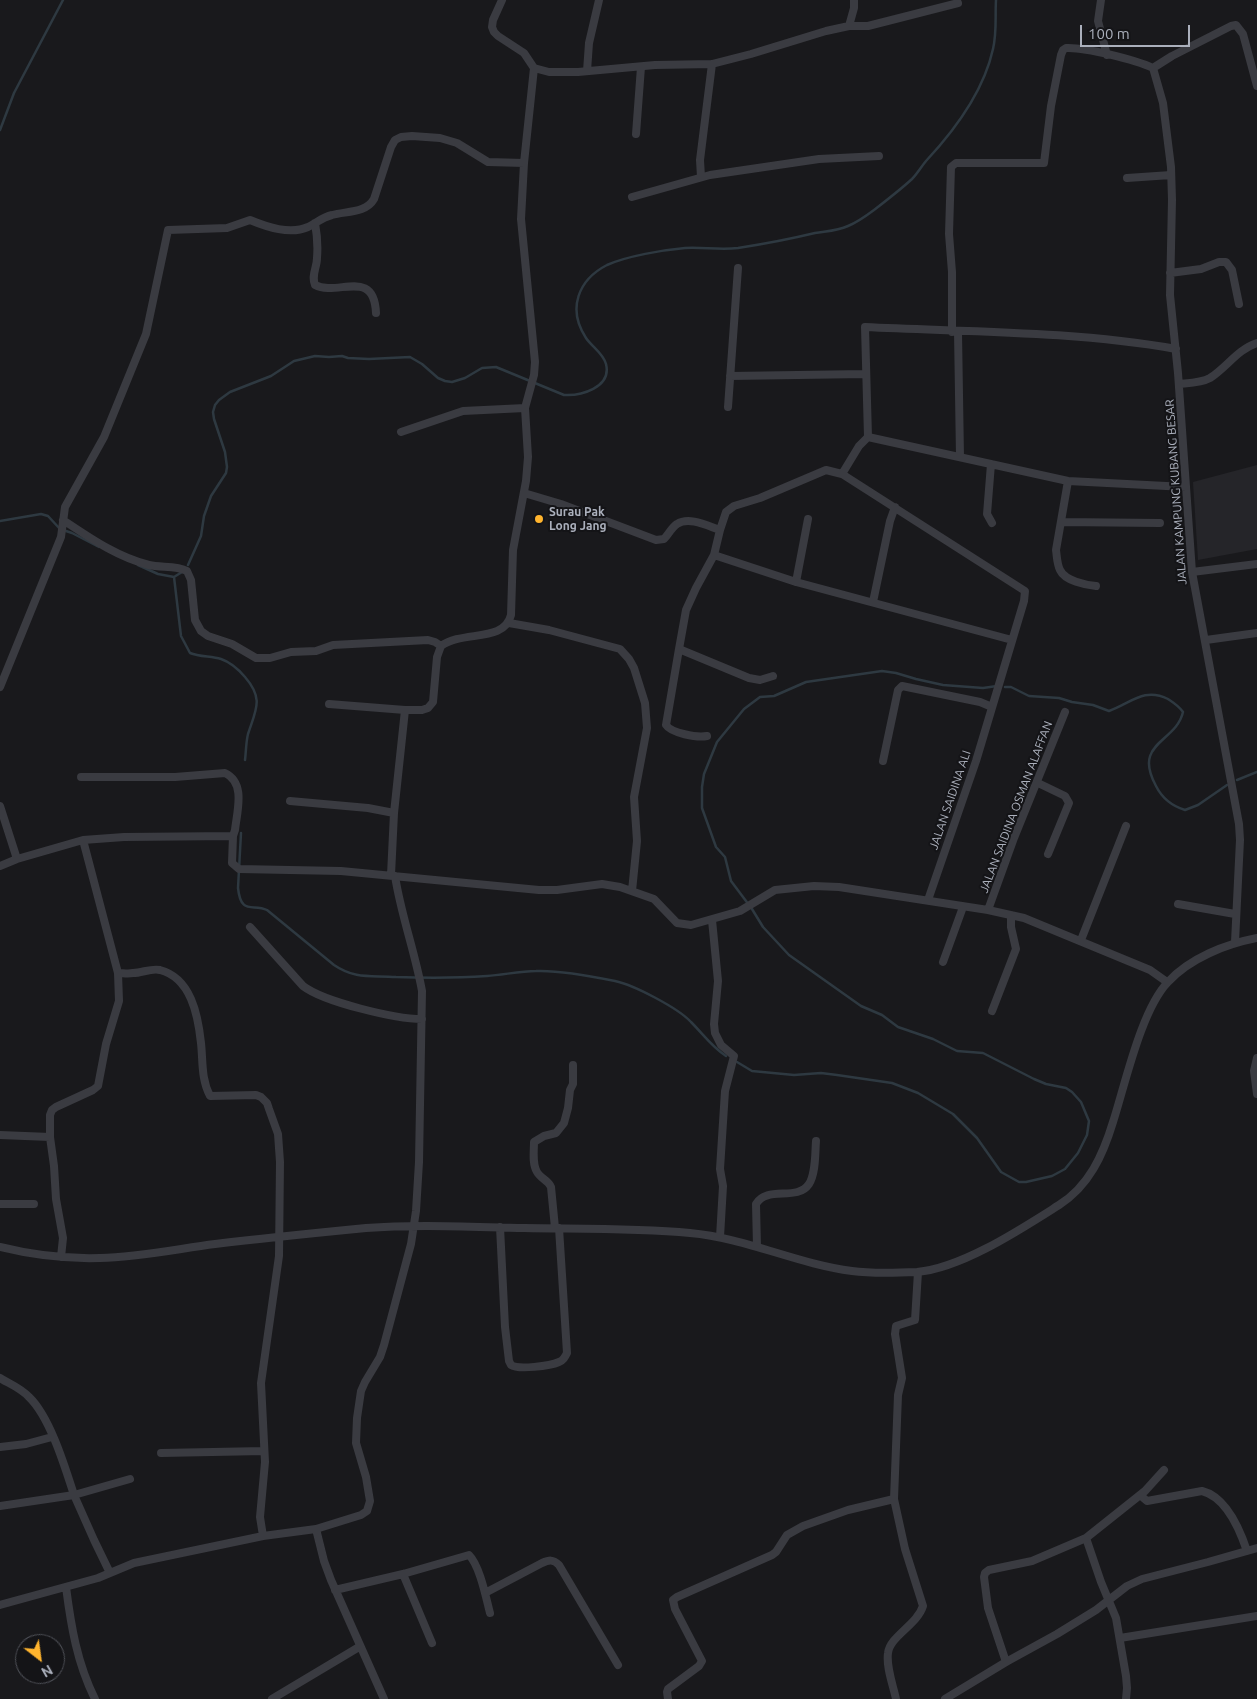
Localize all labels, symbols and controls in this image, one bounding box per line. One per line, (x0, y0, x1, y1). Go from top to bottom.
scale bar (1082, 15, 1192, 47)
text: 100 m (1088, 25, 1130, 42)
street label: JALAN KAMPUNG KUBANG BESAR (1162, 399, 1190, 585)
place label: Surau Pak Long Jang (549, 505, 607, 533)
marker: Surau Pak Long Jang (533, 513, 545, 525)
street label: JALAN SAIDINA OSMAN ALAFFAN (977, 719, 1055, 895)
street label: JALAN SAIDINA ALI (926, 748, 974, 852)
north arrow (15, 1634, 65, 1684)
text: N (38, 1662, 56, 1681)

